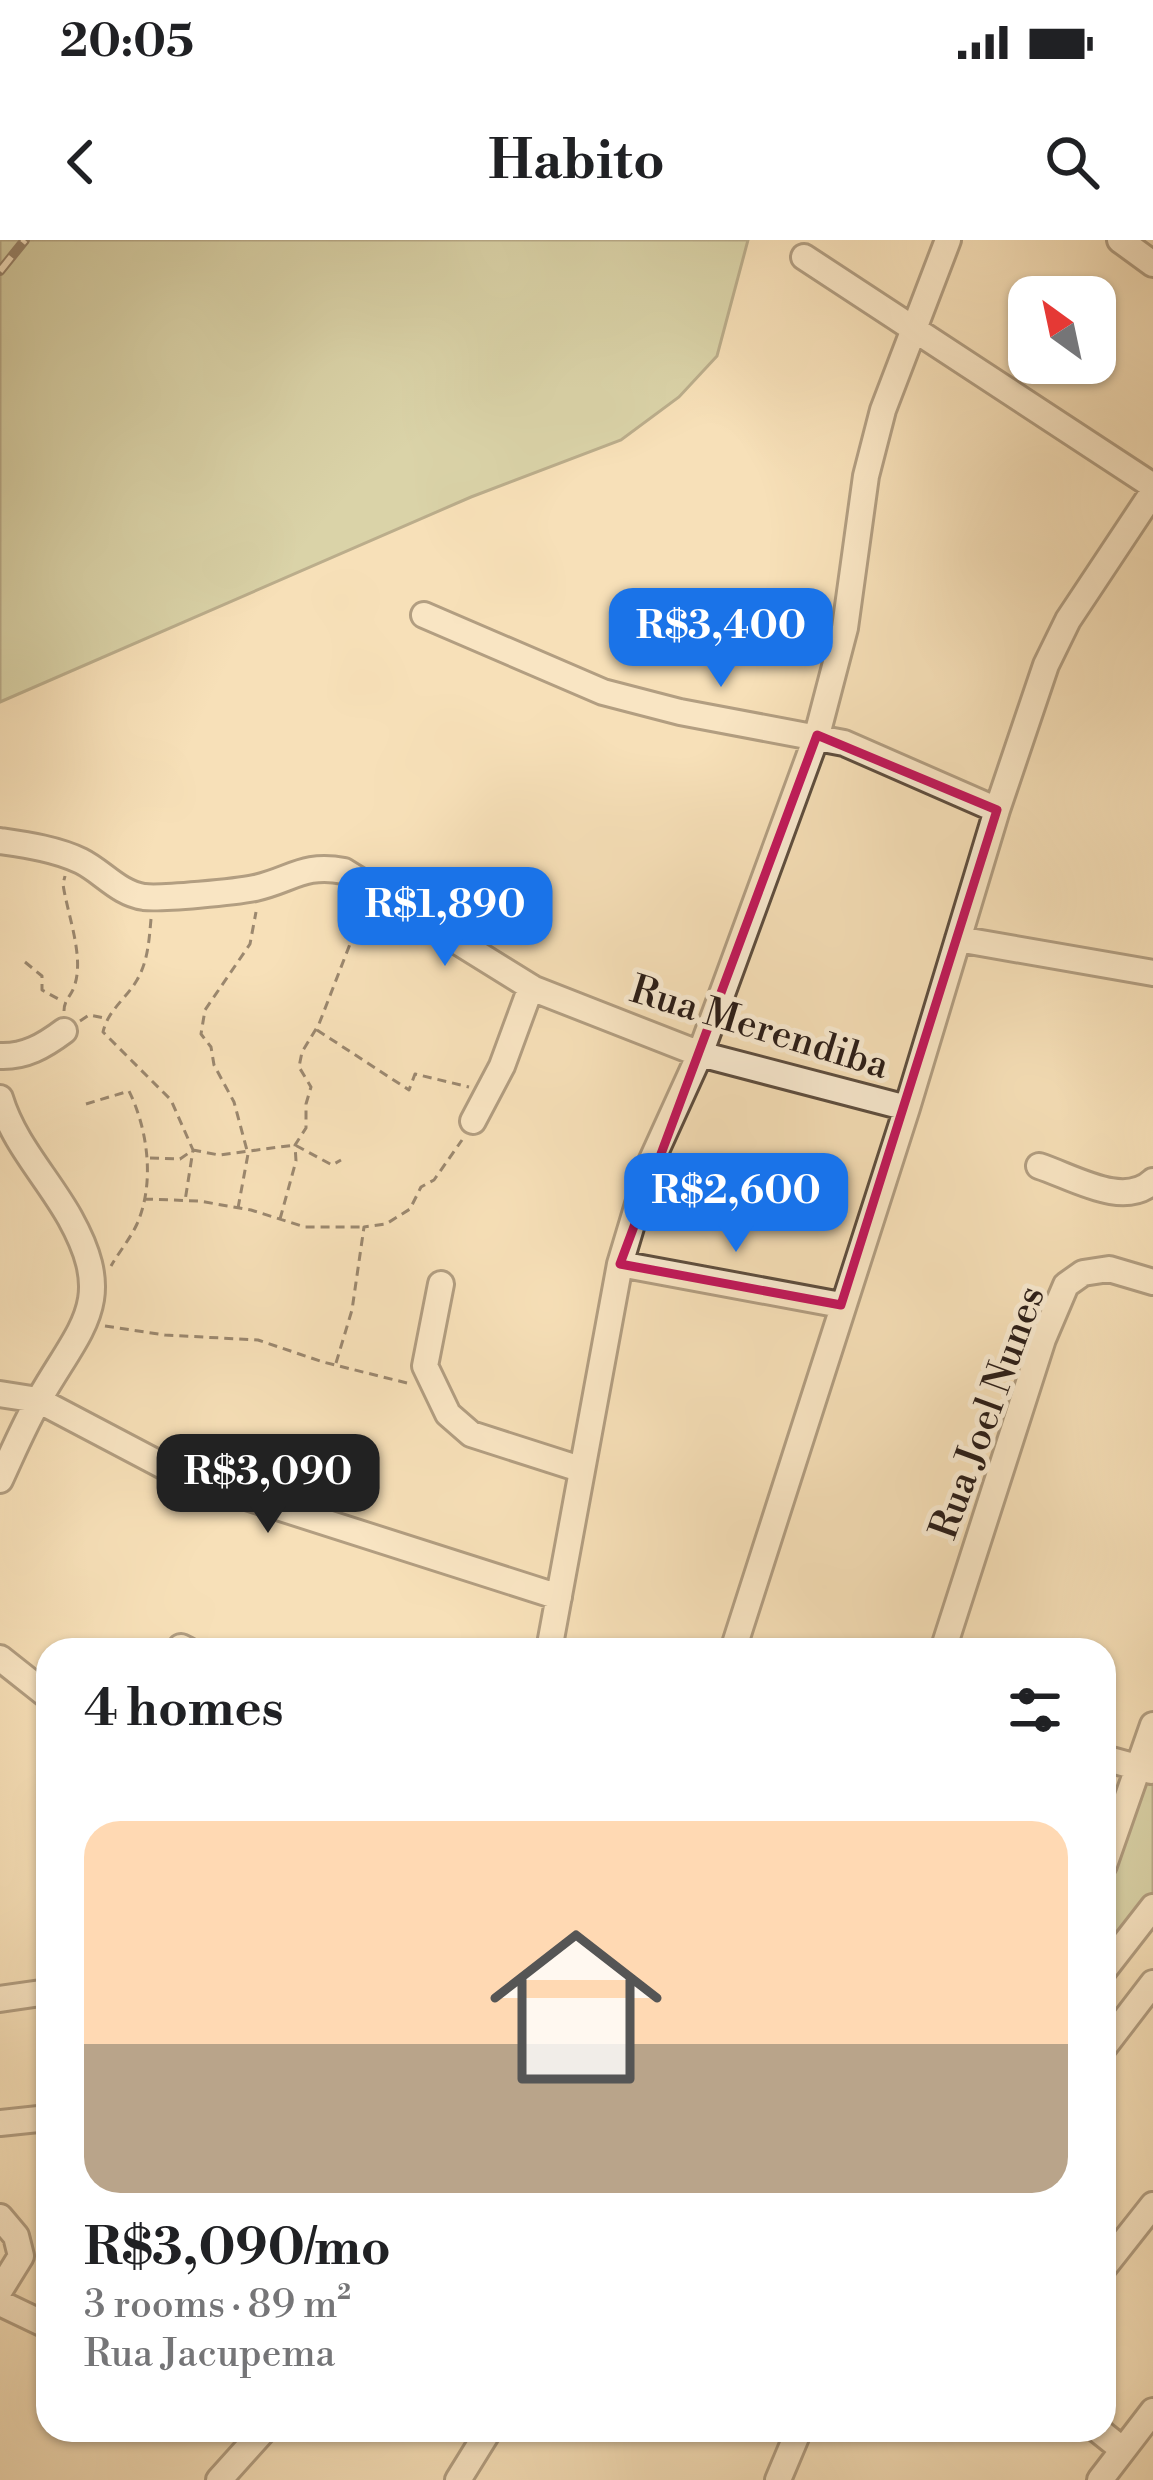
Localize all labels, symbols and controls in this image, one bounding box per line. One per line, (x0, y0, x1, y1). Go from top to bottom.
text: 20:05 (60, 14, 194, 71)
text: Habito (488, 128, 665, 196)
icon: back (48, 129, 114, 195)
icon: search (1039, 129, 1105, 195)
north arrow (1008, 276, 1116, 384)
map controls (1008, 276, 1116, 384)
pin: R$3,400 (610, 588, 832, 690)
text: R$3,400 (636, 602, 806, 651)
pin: R$1,890 (334, 867, 556, 969)
text: R$1,890 (365, 881, 526, 930)
street label: Rua Merendiba (624, 966, 895, 1091)
pin: R$2,600 (625, 1153, 847, 1255)
text: R$2,600 (651, 1167, 821, 1216)
street label: Rua Joel Nunes (920, 1280, 1057, 1546)
pin: R$3,090 (157, 1434, 379, 1536)
text: R$3,090 (184, 1448, 352, 1497)
icon: filters (1002, 1677, 1068, 1743)
text: 4 homes (84, 1678, 284, 1742)
icon: home (468, 1899, 684, 2115)
text: R$3,090/mo (84, 2217, 391, 2281)
text: 3 rooms · 89 m² (84, 2281, 351, 2330)
text: Rua Jacupema (84, 2330, 335, 2379)

